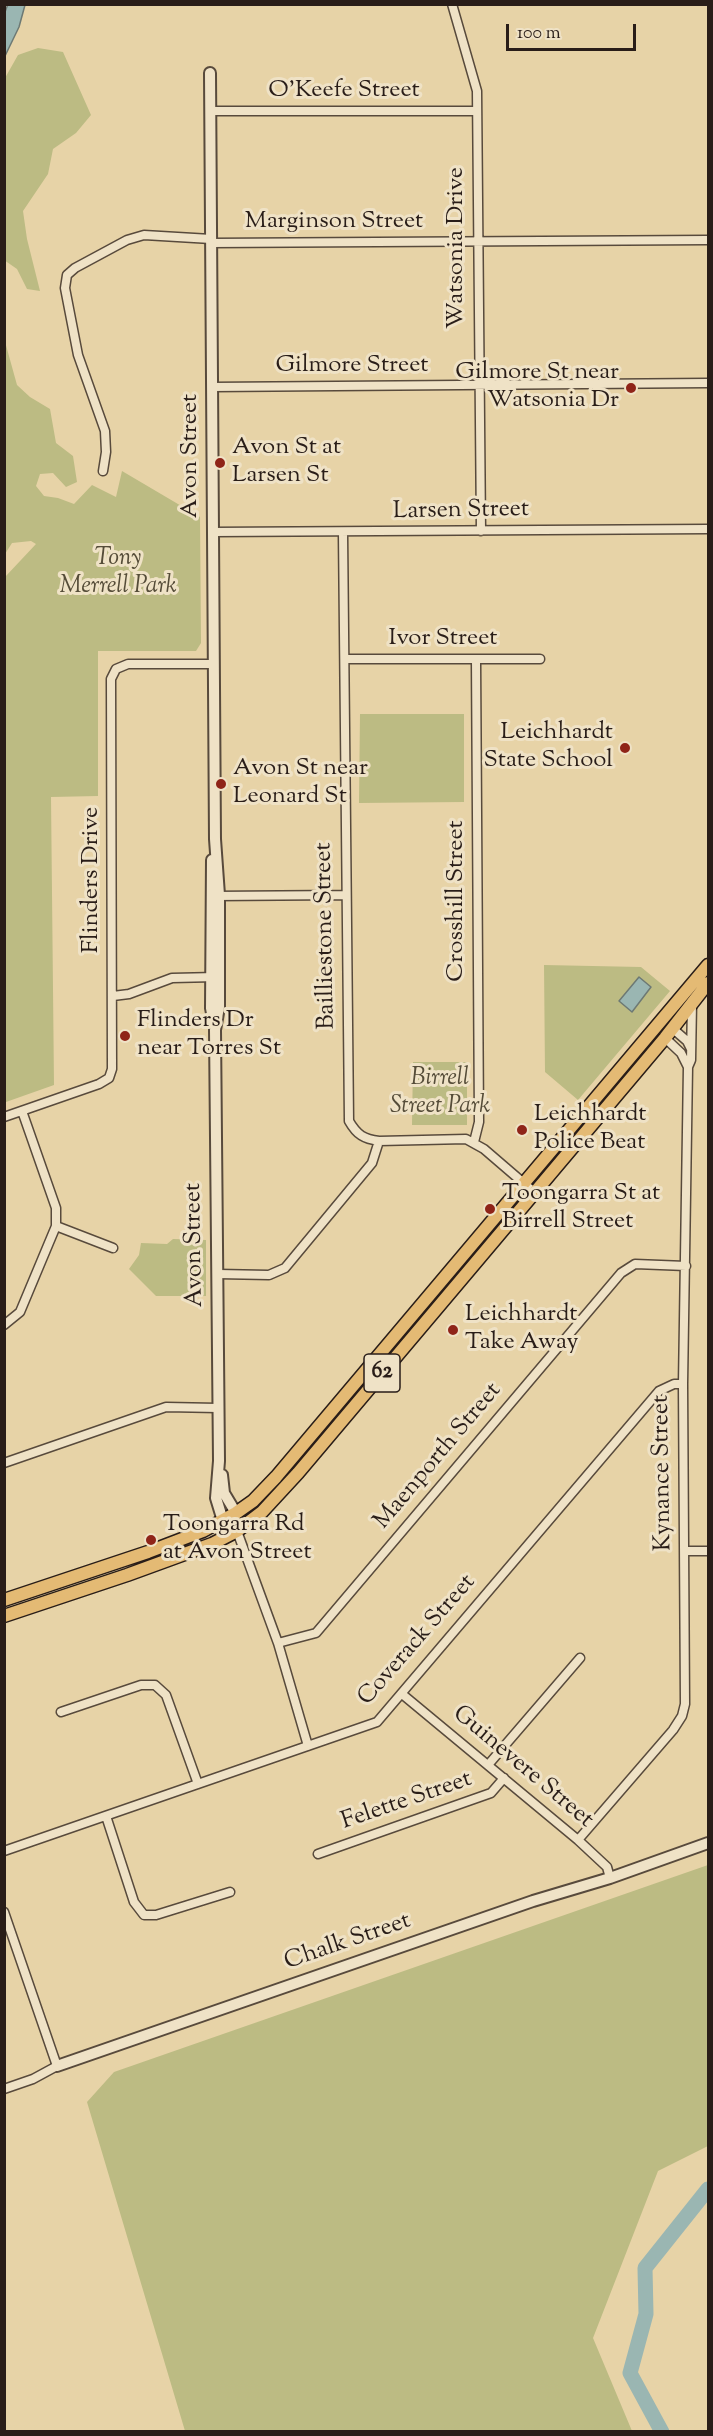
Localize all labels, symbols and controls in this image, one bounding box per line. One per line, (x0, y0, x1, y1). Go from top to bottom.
scale bar (509, 12, 640, 50)
text: 100 m (517, 21, 561, 47)
street label: O'Keefe Street (268, 78, 420, 106)
street label: Watsonia Drive (444, 167, 472, 329)
street label: Marginson Street (245, 209, 423, 237)
street label: Gilmore Street (275, 353, 429, 381)
place label: Gilmore St near Watsonia Dr (455, 360, 619, 416)
marker: Gilmore St near Watsonia Dr (624, 381, 638, 395)
street label: Avon Street (178, 394, 206, 518)
place label: Avon St at Larsen St (232, 435, 341, 491)
marker: Avon St at Larsen St (213, 456, 227, 470)
street label: Larsen Street (393, 496, 529, 528)
park label: Tony Merrell Park (60, 546, 176, 602)
street label: Ivor Street (389, 626, 497, 654)
place label: Leichhardt State School (483, 720, 613, 776)
marker: Leichhardt State School (618, 741, 632, 755)
place label: Avon St near Leonard St (233, 756, 368, 812)
marker: Avon St near Leonard St (214, 777, 228, 791)
street label: Flinders Drive (79, 807, 107, 953)
street label: Crosshill Street (444, 820, 472, 982)
street label: Bailliestone Street (311, 842, 343, 1030)
place label: Flinders Dr near Torres St (137, 1008, 281, 1064)
marker: Flinders Dr near Torres St (118, 1029, 132, 1043)
park label: Birrell Street Park (390, 1066, 490, 1122)
place label: Leichhardt Police Beat (534, 1102, 647, 1158)
marker: Leichhardt Police Beat (515, 1123, 529, 1137)
place label: Toongarra St at Birrell Street (502, 1181, 660, 1237)
street label: Avon Street (181, 1183, 211, 1307)
marker: Toongarra St at Birrell Street (483, 1202, 497, 1216)
place label: Leichhardt Take Away (465, 1302, 579, 1358)
marker: Leichhardt Take Away (446, 1323, 460, 1337)
road number: 62 (364, 1354, 400, 1392)
street label: Maenporth Street (369, 1378, 509, 1536)
street label: Kynance Street (648, 1395, 680, 1551)
place label: Toongarra Rd at Avon Street (163, 1512, 312, 1568)
marker: Toongarra Rd at Avon Street (144, 1533, 158, 1547)
street label: Coverack Street (353, 1569, 483, 1713)
street label: Guinevere Street (446, 1701, 598, 1835)
street label: Felette Street (338, 1766, 476, 1838)
street label: Chalk Street (281, 1908, 415, 1978)

